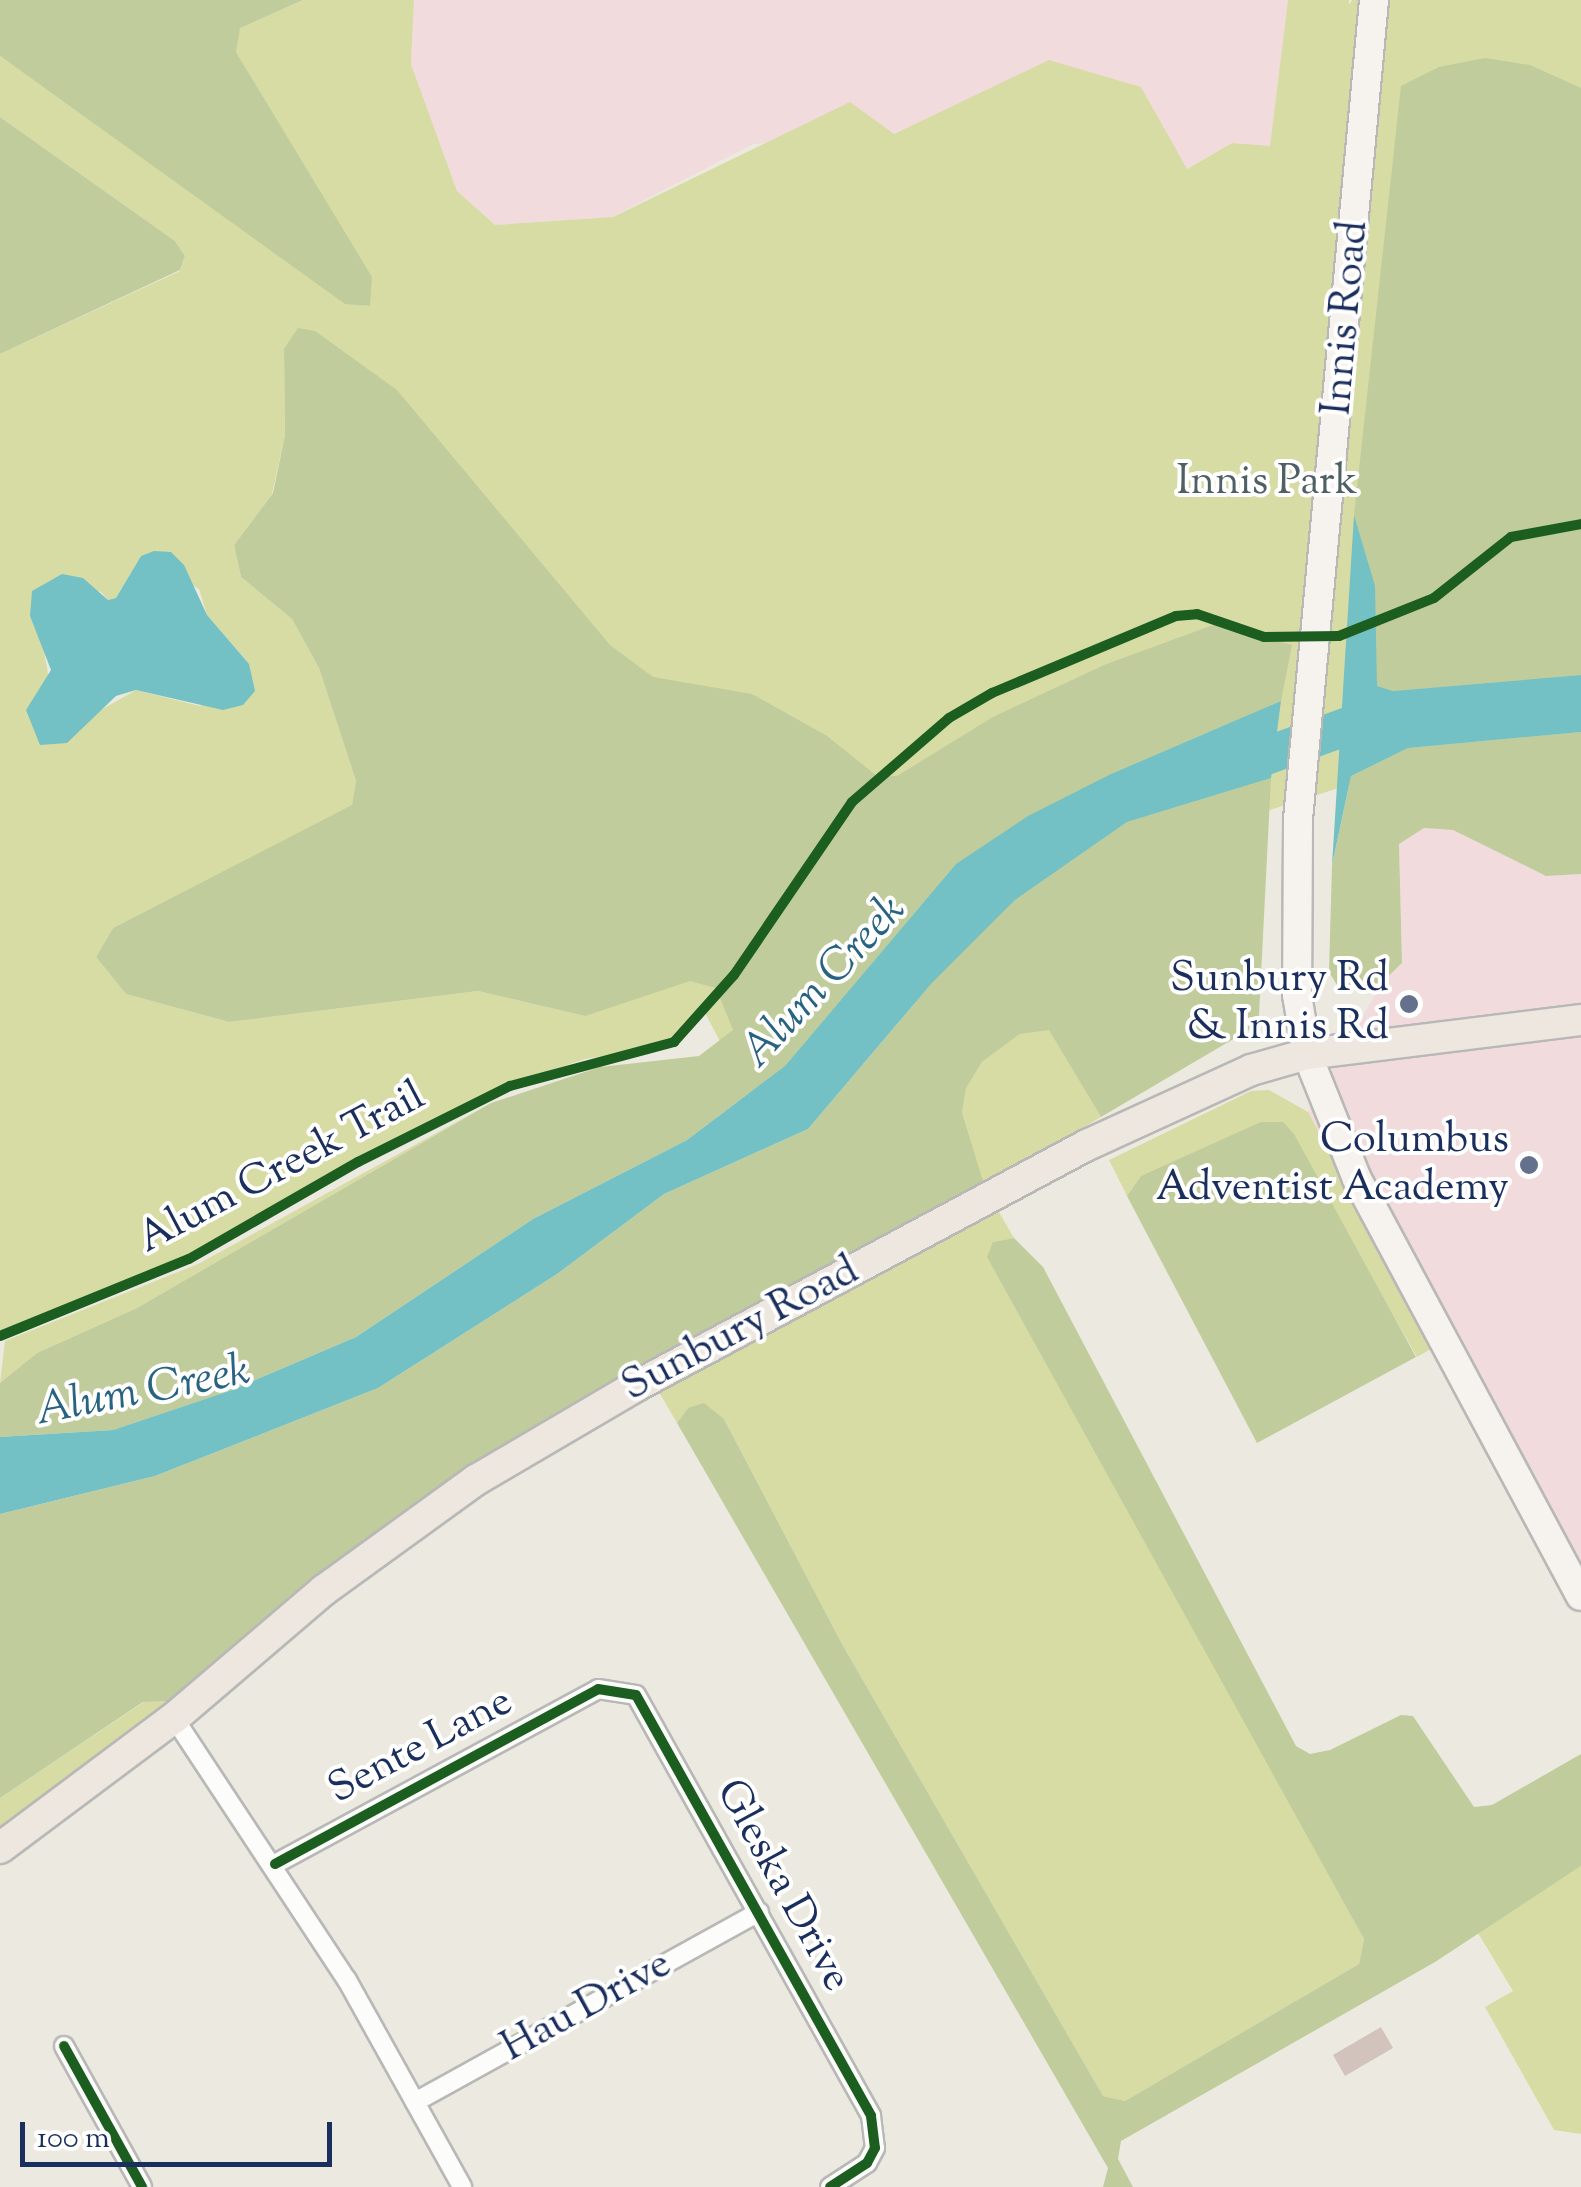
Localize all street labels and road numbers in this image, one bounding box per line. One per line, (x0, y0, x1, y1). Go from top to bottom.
street label: Innis Road (1313, 219, 1381, 417)
street label: Alum Creek Trail (130, 1072, 434, 1266)
street label: Sunbury Road (614, 1247, 868, 1413)
street label: Sente Lane (321, 1678, 521, 1816)
street label: Gleska Drive (703, 1771, 861, 2001)
street label: Hau Drive (493, 1940, 681, 2074)

